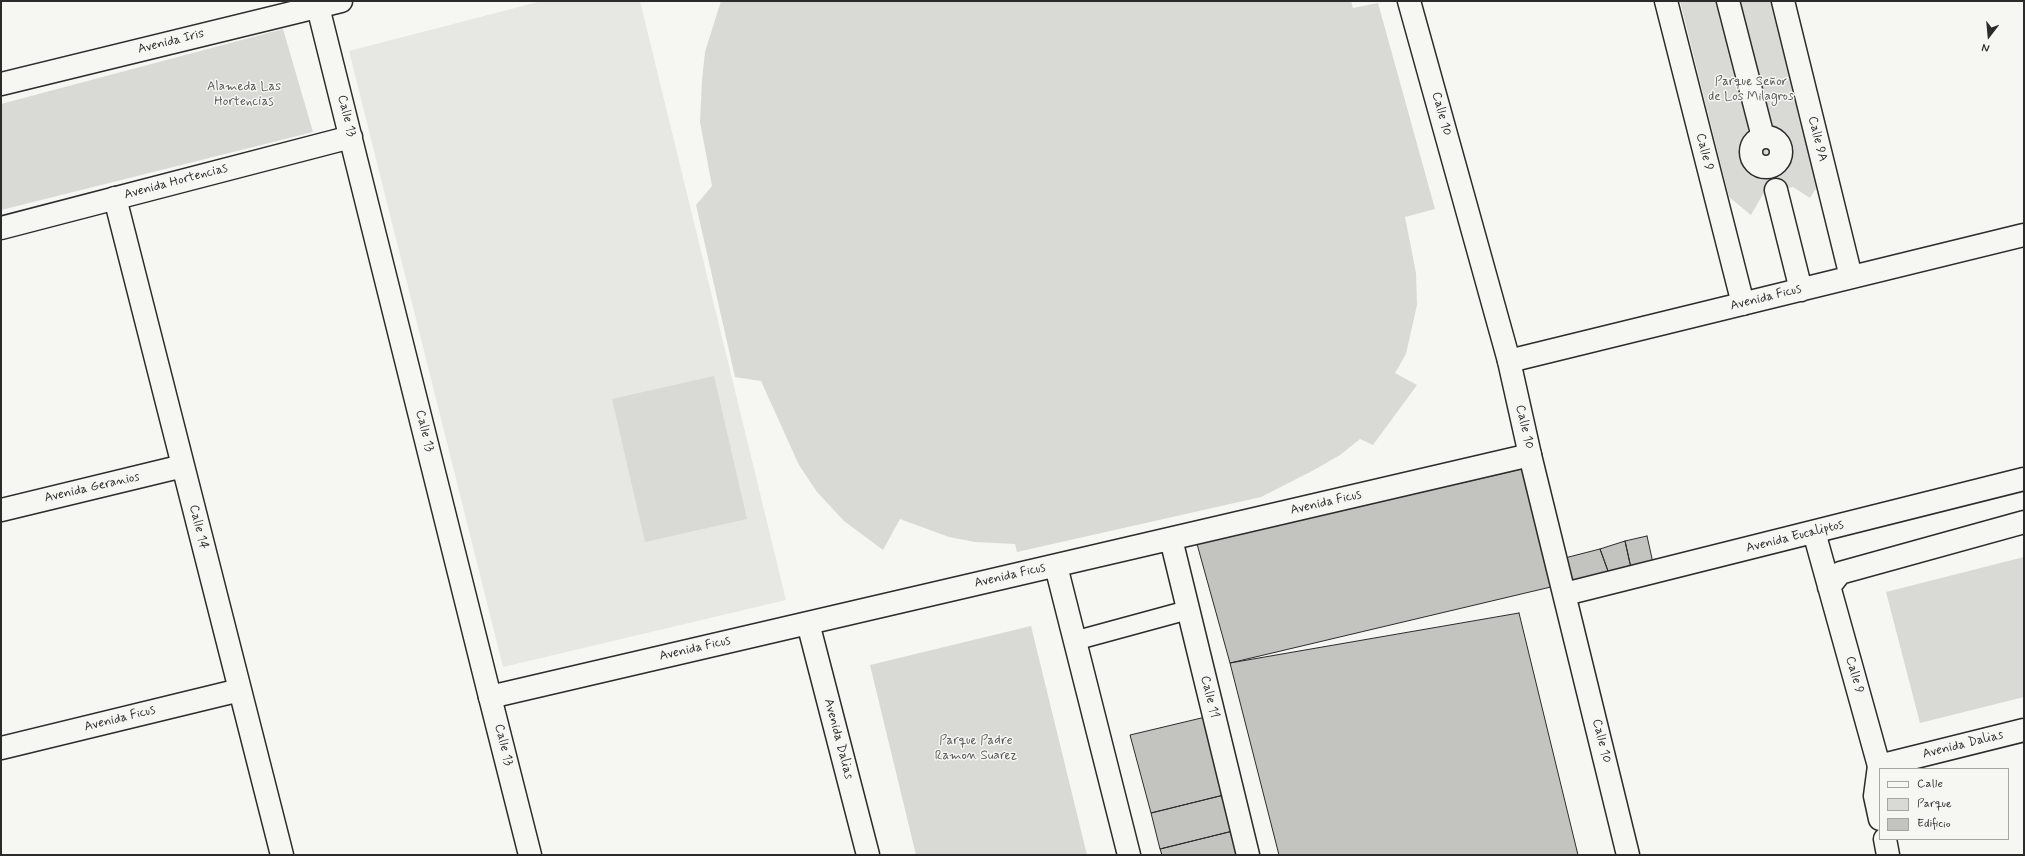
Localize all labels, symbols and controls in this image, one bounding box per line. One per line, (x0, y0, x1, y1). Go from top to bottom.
north arrow (1969, 16, 2009, 56)
street label: Avenida Iris (136, 26, 206, 58)
text: N (1980, 40, 1991, 55)
park label: Parque Señor de Los Milagros (1708, 74, 1794, 105)
park label: Alameda Las Hortencias (207, 79, 281, 110)
street label: Calle 10 (1428, 90, 1454, 138)
street label: Calle 13 (333, 93, 359, 139)
street label: Calle 9A (1804, 115, 1830, 163)
street label: Calle 9 (1692, 132, 1716, 172)
street label: Avenida Hortencias (123, 161, 229, 203)
street label: Avenida Ficus (1729, 282, 1803, 314)
street label: Calle 10 (1511, 403, 1537, 451)
street label: Calle 13 (411, 408, 437, 454)
street label: Avenida Geranios (43, 469, 141, 507)
street label: Avenida Ficus (1289, 487, 1363, 519)
street label: Calle 14 (185, 503, 211, 551)
street label: Avenida Eucaliptos (1745, 517, 1845, 557)
street label: Avenida Ficus (973, 560, 1047, 592)
street label: Avenida Ficus (658, 633, 732, 665)
street label: Calle 9 (1841, 655, 1867, 695)
street label: Calle 11 (1196, 674, 1222, 720)
street label: Avenida Dalias (820, 697, 856, 781)
street label: Avenida Ficus (83, 703, 157, 735)
street label: Calle 10 (1588, 717, 1614, 765)
street label: Calle 13 (490, 722, 516, 768)
street label: Avenida Dalias (1921, 727, 2005, 763)
park label: Parque Padre Ramon Suarez (935, 733, 1017, 764)
legend (1879, 768, 2009, 840)
text: Calle (1917, 776, 1943, 792)
text: Parque (1917, 796, 1952, 812)
text: Edificio (1917, 816, 1951, 832)

